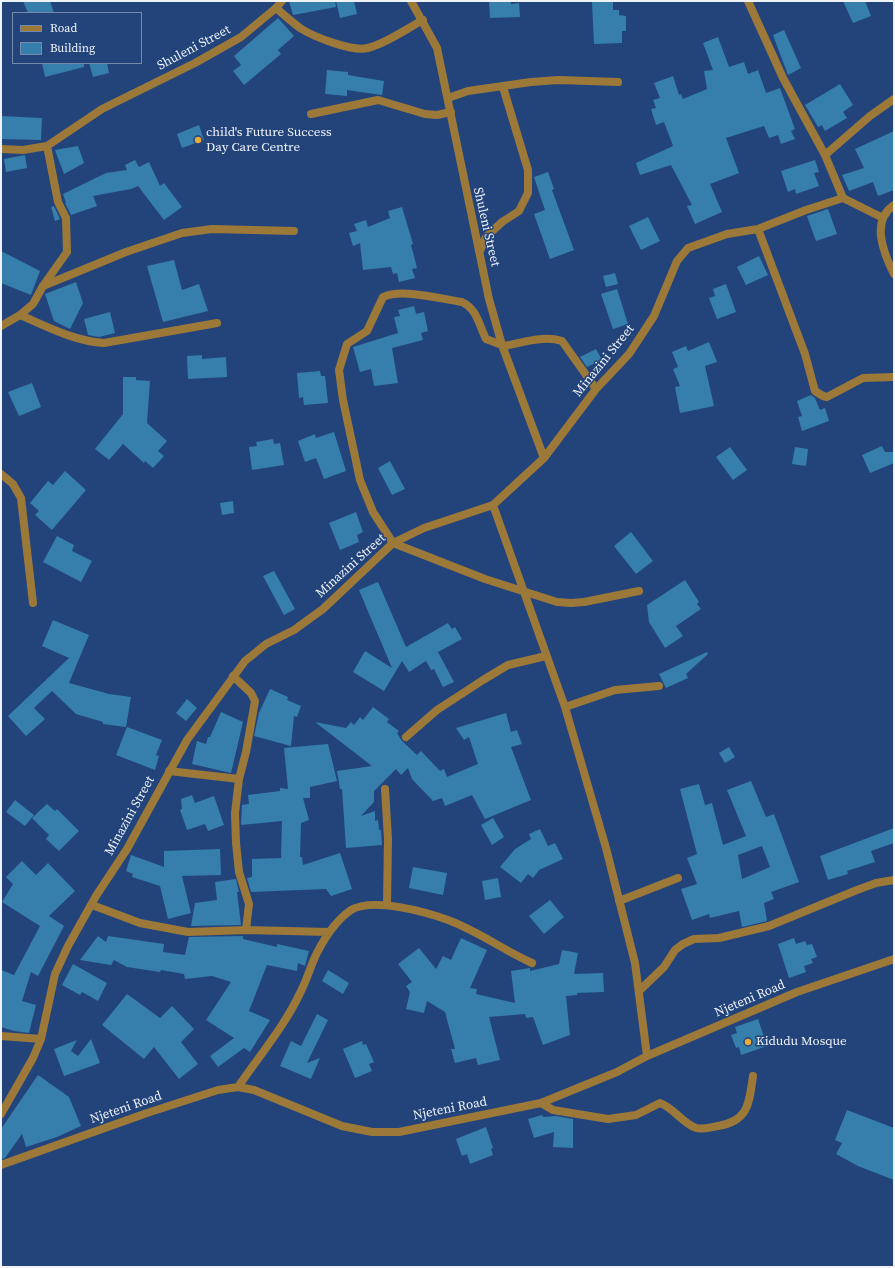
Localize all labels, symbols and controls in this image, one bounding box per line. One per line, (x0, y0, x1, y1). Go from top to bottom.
legend (12, 12, 142, 64)
text: Road (50, 20, 77, 36)
street label: Shuleni Street (155, 22, 233, 74)
text: Building (50, 40, 95, 56)
place label: child's Future Success Day Care Centre (206, 125, 332, 156)
marker: child's Future Success Day Care Centre (193, 135, 203, 145)
street label: Shuleni Street (469, 186, 503, 268)
street label: Minazini Street (570, 322, 638, 400)
street label: Minazini Street (313, 531, 389, 601)
street label: Minazini Street (102, 774, 158, 858)
street label: Njeteni Road (712, 977, 788, 1021)
place label: Kidudu Mosque (756, 1034, 847, 1050)
marker: Kidudu Mosque (743, 1037, 753, 1047)
street label: Njeteni Road (88, 1088, 164, 1128)
street label: Njeteni Road (412, 1094, 488, 1124)

